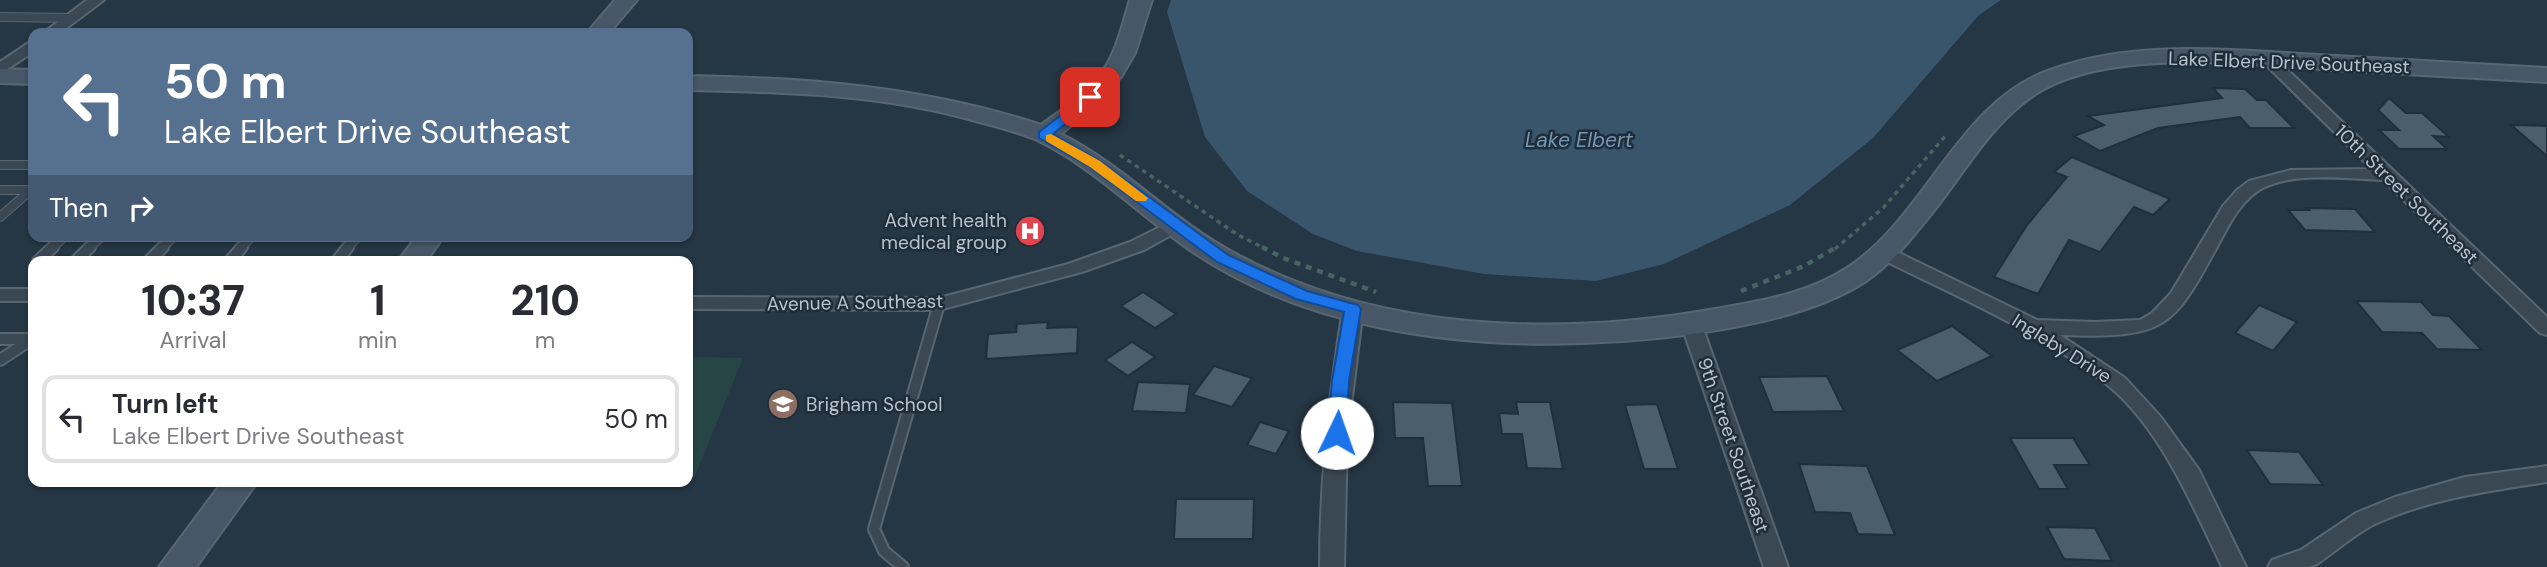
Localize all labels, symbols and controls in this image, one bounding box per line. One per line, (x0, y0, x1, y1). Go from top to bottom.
street label: Lake Elbert Drive Southeast (2168, 46, 2410, 79)
text: 50 m (164, 49, 287, 113)
icon: left (49, 56, 140, 147)
pin (1060, 67, 1120, 127)
icon: arrive (1071, 78, 1109, 116)
text: Lake Elbert Drive Southeast (164, 111, 571, 153)
street label: 10th Street Southeast (2329, 119, 2484, 270)
water label: Lake Elbert (1525, 126, 1634, 154)
icon: right (122, 189, 160, 227)
text: Then (49, 191, 108, 225)
place label: Advent health medical group (881, 208, 1007, 255)
hospital icon: Advent health medical group (1013, 214, 1047, 248)
text: 10:37 (141, 273, 245, 328)
text: 1 (370, 273, 385, 328)
text: 210 (510, 273, 580, 328)
street label: Avenue A Southeast (767, 288, 943, 317)
street label: Ingleby Drive (2007, 308, 2116, 389)
text: Arrival (160, 325, 227, 355)
text: min (358, 325, 397, 355)
text: m (535, 325, 555, 355)
street label: 9th Street Southeast (1692, 354, 1775, 536)
text: Turn left (112, 387, 219, 421)
school or university icon: Brigham School (766, 387, 800, 421)
place label: Brigham School (806, 392, 942, 417)
position arrow (1300, 396, 1374, 470)
icon: left (53, 400, 91, 438)
text: 50 m (604, 402, 668, 436)
text: Lake Elbert Drive Southeast (112, 421, 404, 451)

